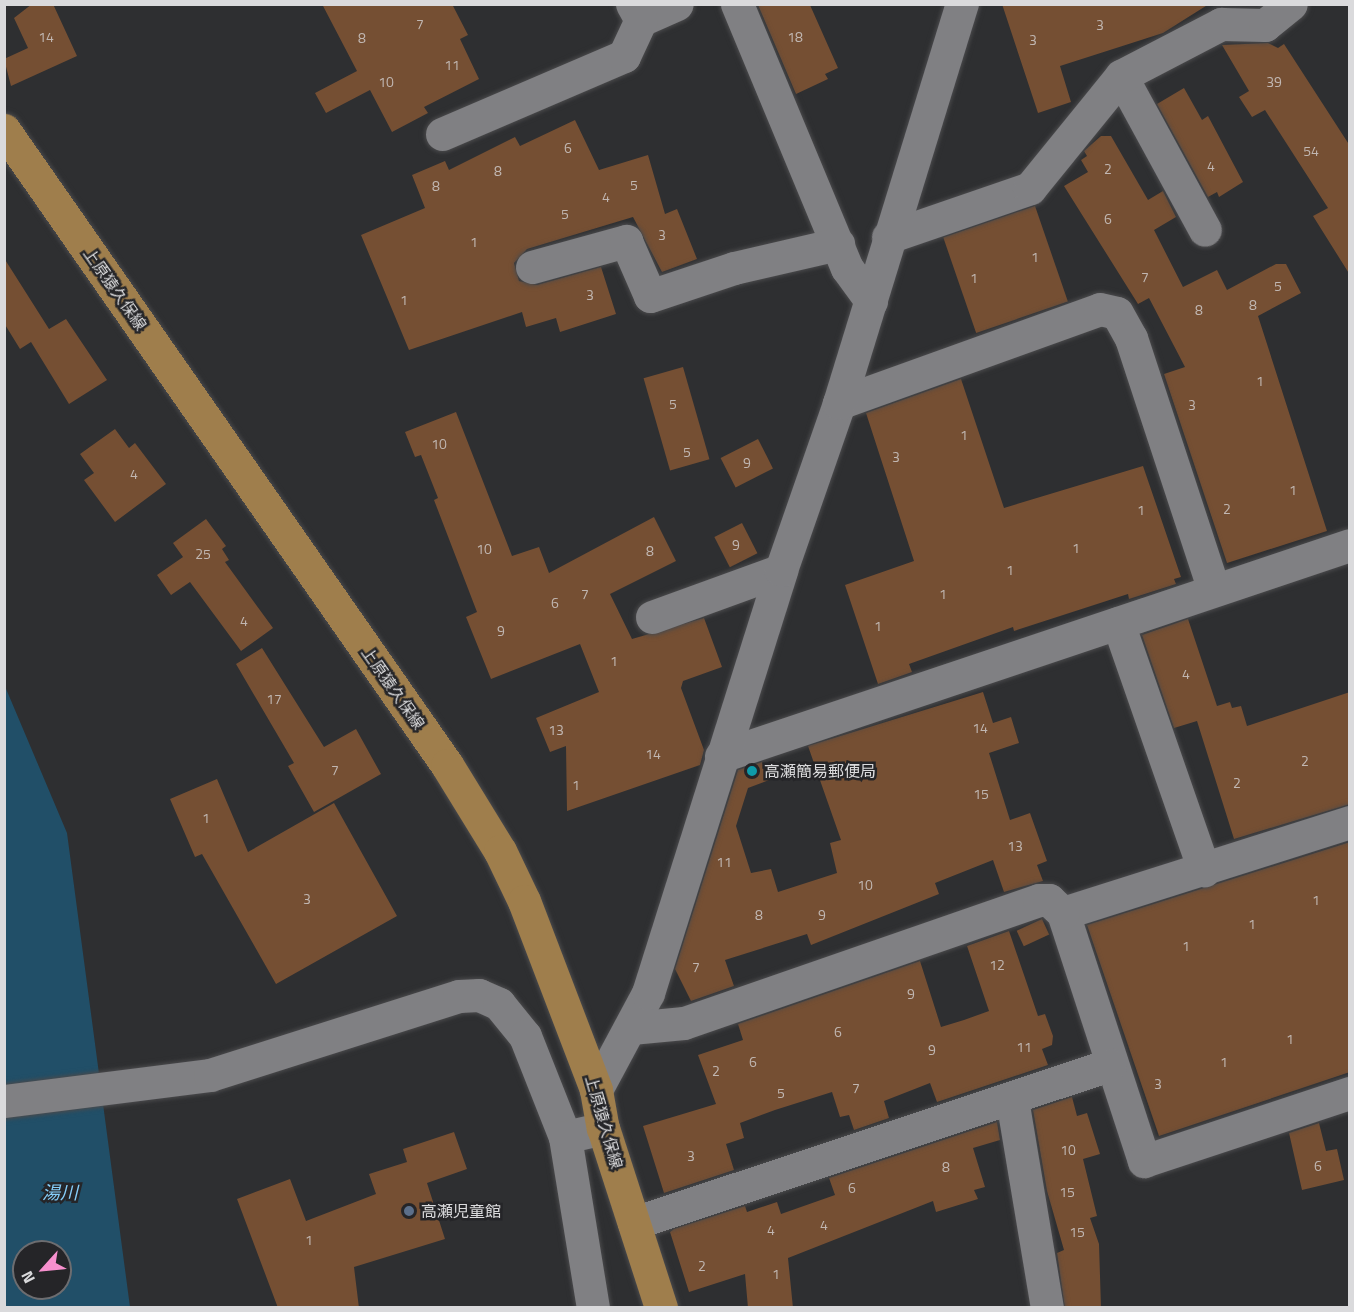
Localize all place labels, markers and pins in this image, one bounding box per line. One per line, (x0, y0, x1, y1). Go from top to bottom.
place label: 高瀬簡易郵便局 (764, 761, 876, 781)
marker: 高瀬簡易郵便局 (745, 764, 759, 778)
place label: 高瀬児童館 (421, 1201, 501, 1221)
marker: 高瀬児童館 (402, 1204, 416, 1218)

